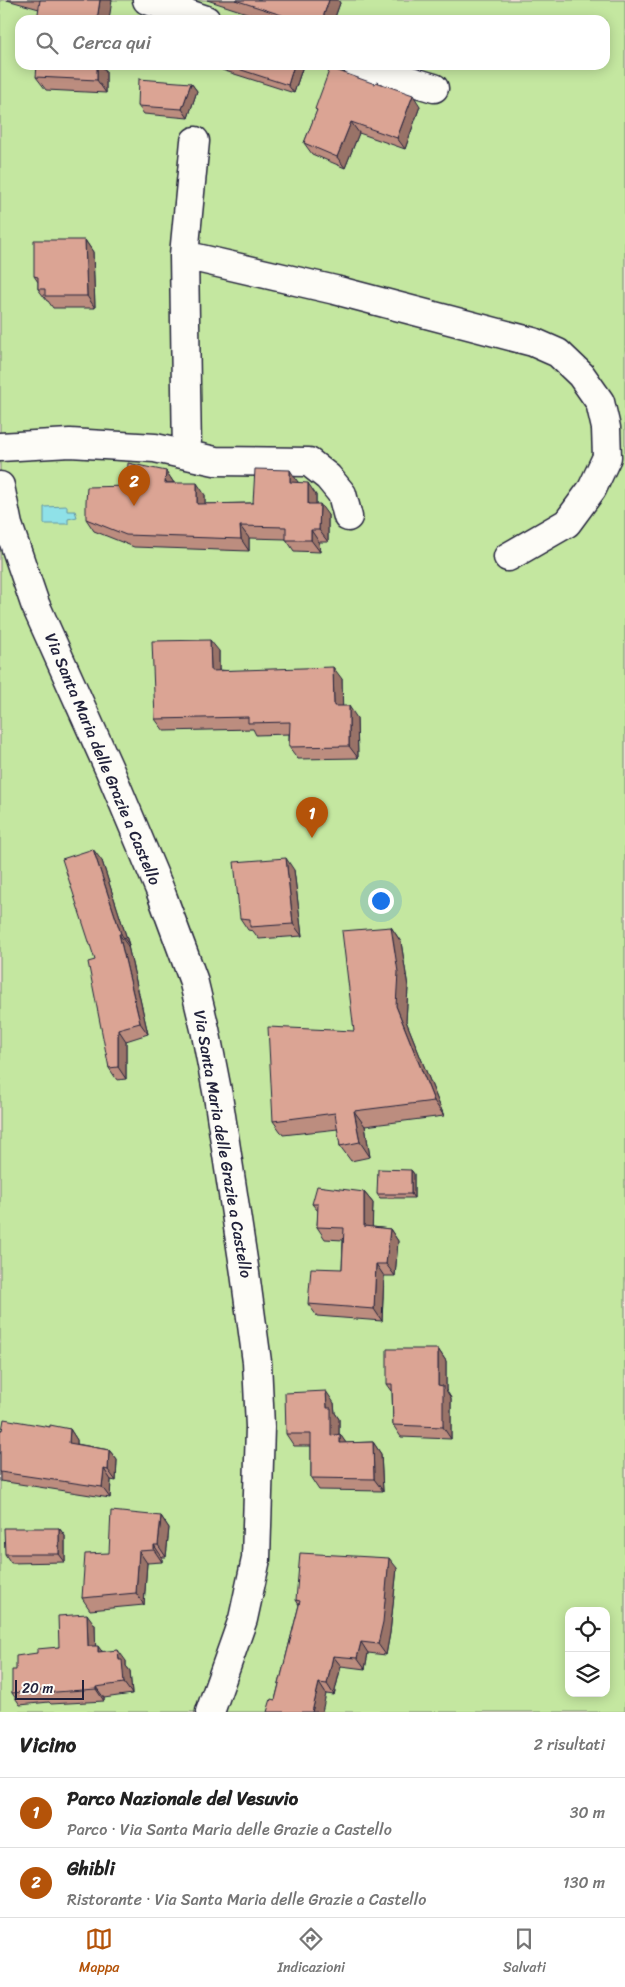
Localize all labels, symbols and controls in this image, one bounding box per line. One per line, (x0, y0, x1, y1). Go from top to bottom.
search box (15, 15, 610, 70)
text: Cerca qui (73, 26, 151, 59)
icon: search (33, 29, 61, 57)
pin: 2 (118, 465, 150, 506)
street label: Via Santa Maria delle Grazie a Castello (37, 628, 169, 890)
pin: 1 (296, 797, 328, 838)
your location (368, 888, 394, 914)
street label: Via Santa Maria delle Grazie a Castello (185, 1008, 261, 1280)
map controls (565, 1607, 610, 1697)
button: locate (565, 1607, 610, 1652)
button: layers (565, 1652, 610, 1697)
text: 20 m (22, 1676, 53, 1701)
scale bar (15, 1677, 84, 1700)
text: Vicino (20, 1726, 76, 1764)
text: 2 risultati (534, 1730, 605, 1759)
text: Parco Nazionale del Vesuvio (67, 1782, 298, 1815)
text: 1 (33, 1798, 39, 1827)
text: 30 m (570, 1798, 605, 1827)
text: Parco · Via Santa Maria delle Grazie a Castello (67, 1815, 392, 1844)
text: Ghibli (67, 1852, 115, 1885)
text: 2 (31, 1868, 41, 1897)
text: 130 m (563, 1868, 605, 1897)
text: Ristorante · Via Santa Maria delle Grazie a Castello (67, 1885, 426, 1914)
tab: Mappa (79, 1925, 119, 1980)
tab: Indicazioni (278, 1925, 345, 1980)
tab: Salvati (503, 1925, 546, 1980)

